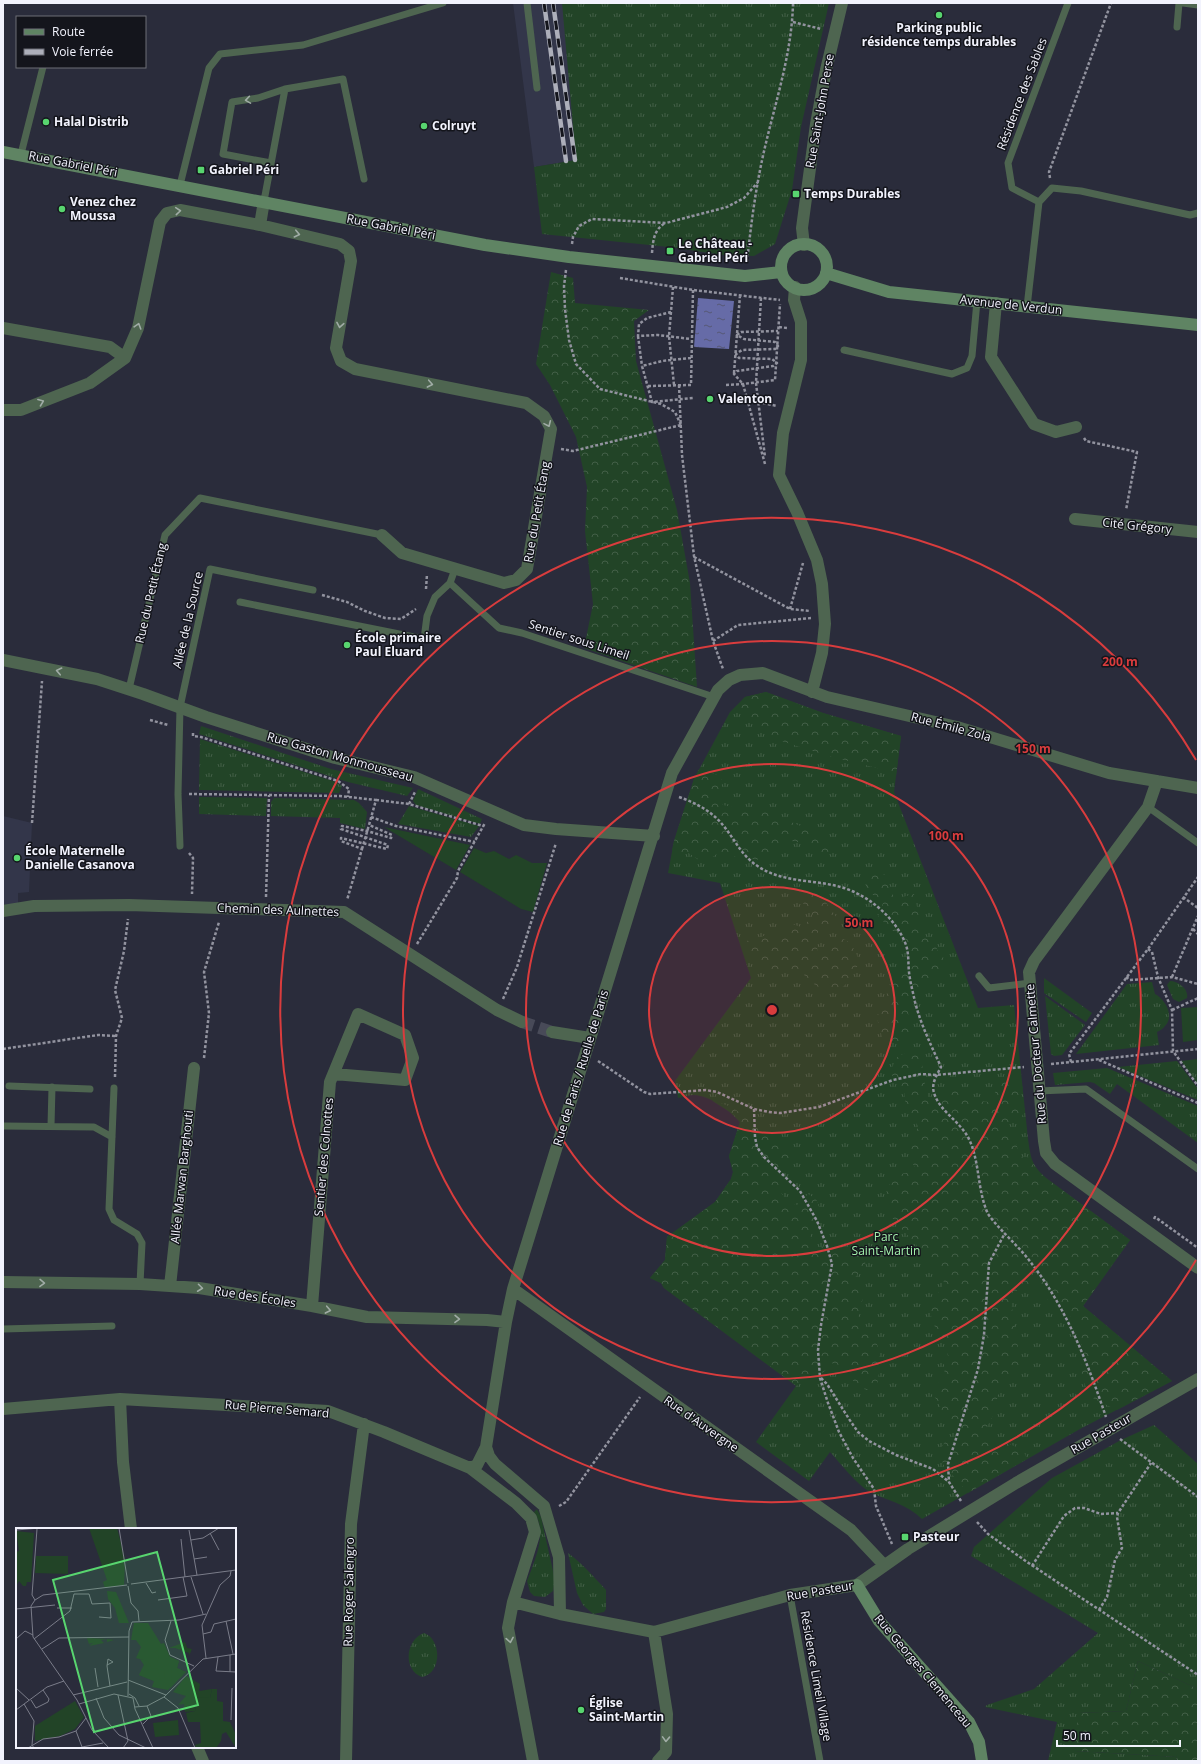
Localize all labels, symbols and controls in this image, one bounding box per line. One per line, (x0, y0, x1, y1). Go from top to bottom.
marker: Parking public résidence temps durables (934, 10, 944, 20)
legend (16, 16, 146, 68)
place label: Parking public résidence temps durables (862, 19, 1016, 50)
text: Route (52, 23, 85, 40)
street label: Résidence des Sables (992, 35, 1051, 152)
text: Voie ferrée (52, 43, 114, 60)
street label: Rue Saint-John Perse (801, 52, 838, 170)
one-way arrow (245, 95, 251, 104)
place label: Halal Distrib (54, 113, 129, 130)
marker: Halal Distrib (41, 117, 51, 127)
place label: Colruyt (432, 117, 476, 134)
marker: Colruyt (419, 121, 429, 131)
street label: Rue Gabriel Péri (27, 147, 119, 180)
place label: Gabriel Péri (209, 161, 279, 178)
marker: Gabriel Péri (196, 165, 206, 175)
place label: Temps Durables (804, 185, 900, 202)
marker: Temps Durables (791, 189, 801, 199)
place label: Venez chez Moussa (70, 193, 136, 224)
marker: Venez chez Moussa (57, 204, 67, 214)
one-way arrow (175, 207, 181, 216)
street label: Rue Gabriel Péri (345, 210, 437, 243)
one-way arrow (294, 230, 301, 238)
place label: Le Château - Gabriel Péri (678, 235, 752, 266)
marker: Le Château - Gabriel Péri (665, 246, 675, 256)
street label: Avenue de Verdun (959, 291, 1063, 318)
one-way arrow (336, 322, 345, 328)
one-way arrow (133, 323, 142, 330)
one-way arrow (427, 379, 433, 388)
place label: Valenton (718, 390, 772, 407)
marker: Valenton (705, 394, 715, 404)
one-way arrow (37, 399, 44, 407)
one-way arrow (543, 420, 551, 428)
street label: Rue du Petit Étang (519, 459, 554, 564)
street label: Cité Grégory (1101, 513, 1174, 538)
street label: Rue du Petit Étang (131, 541, 170, 645)
street label: Allée de la Source (168, 570, 207, 670)
street label: Sentier sous Limeil (527, 615, 632, 664)
place label: École primaire Paul Eluard (355, 629, 441, 660)
marker: École primaire Paul Eluard (342, 640, 352, 650)
text: 200 m (1102, 653, 1138, 670)
one-way arrow (56, 668, 62, 676)
street label: Rue Émile Zola (909, 708, 993, 745)
street label: Rue Gaston Monmousseau (265, 728, 415, 785)
text: 150 m (1015, 740, 1051, 757)
text: 100 m (928, 827, 964, 844)
place label: École Maternelle Danielle Casanova (25, 842, 135, 873)
marker: École Maternelle Danielle Casanova (12, 853, 22, 863)
street label: Chemin des Aulnettes (217, 899, 340, 920)
text: 50 m (845, 914, 873, 931)
street label: Rue du Docteur Calmette (1021, 983, 1050, 1125)
street label: Rue de Paris / Ruelle de Paris (549, 988, 612, 1148)
centre of rings (765, 1003, 779, 1017)
street label: Sentier des Colnottes (310, 1097, 337, 1217)
street label: Allée Marwan Barghouti (166, 1109, 197, 1245)
park label: Parc Saint-Martin (852, 1228, 920, 1259)
one-way arrow (39, 1278, 45, 1287)
street label: Rue des Écoles (213, 1282, 297, 1311)
one-way arrow (197, 1284, 203, 1293)
one-way arrow (325, 1305, 331, 1313)
one-way arrow (454, 1315, 460, 1323)
street label: Rue d'Auvergne (660, 1391, 742, 1456)
street label: Rue Pierre Semard (224, 1395, 330, 1422)
street label: Rue Pasteur (1067, 1409, 1134, 1458)
inset map (16, 1528, 236, 1748)
place label: Pasteur (913, 1528, 960, 1545)
marker: Pasteur (900, 1532, 910, 1542)
street label: Rue Roger Salengro (339, 1537, 358, 1647)
street label: Rue Pasteur (785, 1576, 855, 1605)
street label: Résidence Limeil Village (797, 1609, 836, 1743)
street label: Rue Georges Clemenceau (871, 1610, 976, 1731)
one-way arrow (505, 1637, 514, 1643)
place label: Église Saint-Martin (589, 1694, 664, 1725)
marker: Église Saint-Martin (576, 1705, 586, 1715)
scale bar (1057, 1722, 1180, 1748)
text: 50 m (1063, 1727, 1091, 1744)
one-way arrow (662, 1736, 670, 1742)

